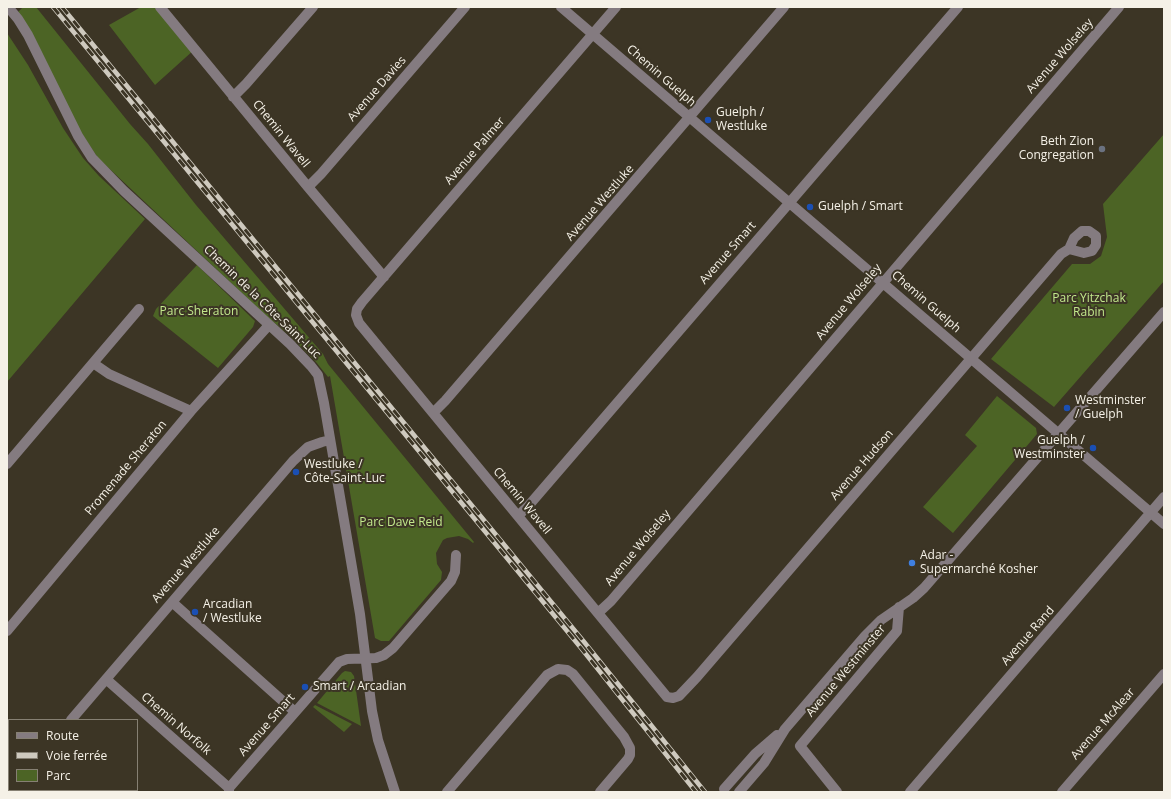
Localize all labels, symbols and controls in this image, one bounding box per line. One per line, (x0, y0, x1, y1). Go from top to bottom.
street label: Avenue Wolseley (1024, 16, 1096, 96)
street label: Chemin Guelph (624, 42, 698, 110)
street label: Avenue Davies (345, 53, 409, 125)
street label: Chemin Wavell (249, 97, 313, 171)
place label: Guelph / Westluke (716, 106, 767, 134)
street label: Avenue Palmer (442, 114, 508, 188)
marker: Guelph / Westluke (703, 115, 713, 125)
place label: Beth Zion Congregation (1019, 135, 1094, 163)
marker: Beth Zion Congregation (1097, 144, 1107, 154)
street label: Avenue Westluke (563, 162, 637, 244)
place label: Guelph / Smart (818, 200, 903, 214)
marker: Guelph / Smart (805, 202, 815, 212)
street label: Avenue Smart (697, 219, 759, 287)
street label: Chemin de la Côte-Saint-Luc (201, 242, 323, 362)
street label: Avenue Wolseley (813, 261, 885, 343)
street label: Chemin Guelph (889, 268, 963, 336)
park label: Parc Yitzchak Rabin (1052, 292, 1126, 320)
park label: Parc Sheraton (160, 305, 238, 319)
place label: Westminster / Guelph (1075, 394, 1146, 422)
marker: Westminster / Guelph (1062, 403, 1072, 413)
street label: Promenade Sheraton (82, 418, 170, 518)
street label: Avenue Hudson (827, 427, 897, 503)
place label: Guelph / Westminster (1014, 434, 1085, 462)
marker: Guelph / Westminster (1088, 443, 1098, 453)
place label: Westluke / Côte-Saint-Luc (304, 458, 385, 486)
street label: Chemin Wavell (490, 465, 554, 537)
marker: Westluke / Côte-Saint-Luc (291, 467, 301, 477)
street label: Avenue Wolseley (602, 507, 674, 589)
park label: Parc Dave Reid (359, 516, 443, 530)
street label: Avenue Westluke (149, 524, 223, 606)
place label: Adar - Supermarché Kosher (920, 549, 1038, 577)
marker: Adar - Supermarché Kosher (907, 558, 917, 568)
place label: Arcadian / Westluke (203, 598, 262, 626)
street label: Avenue Rand (998, 603, 1058, 669)
marker: Arcadian / Westluke (190, 607, 200, 617)
street label: Avenue Westminster (803, 622, 889, 720)
place label: Smart / Arcadian (313, 680, 406, 694)
marker: Smart / Arcadian (300, 682, 310, 692)
street label: Avenue McAlear (1068, 685, 1138, 763)
street label: Chemin Norfolk (138, 690, 214, 758)
street label: Avenue Smart (236, 691, 298, 759)
legend (8, 719, 138, 791)
text: Route (46, 727, 79, 744)
text: Voie ferrée (46, 747, 107, 764)
text: Parc (46, 767, 71, 784)

